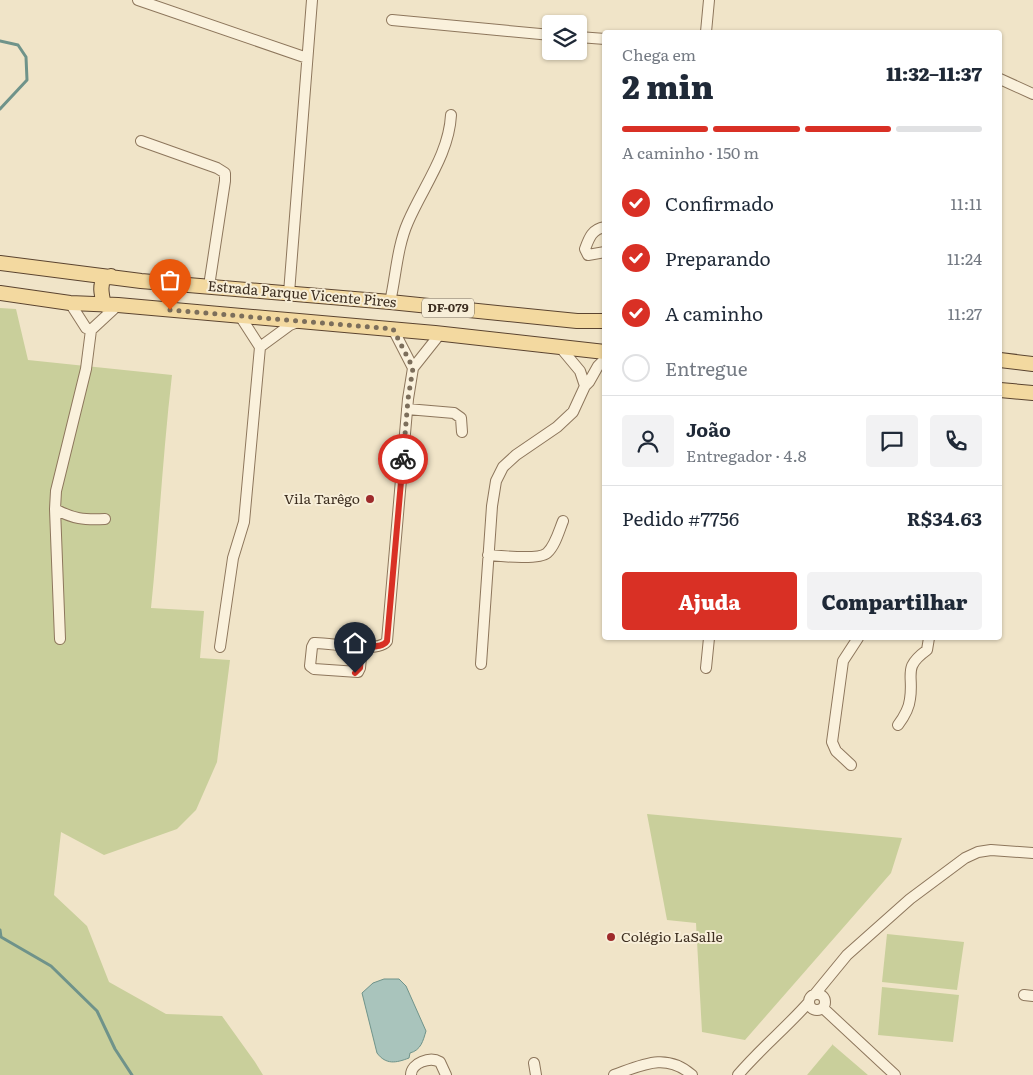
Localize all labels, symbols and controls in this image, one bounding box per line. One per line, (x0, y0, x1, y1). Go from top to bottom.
map controls (542, 15, 587, 60)
button: layers (542, 15, 587, 60)
text: Chega em (622, 42, 696, 66)
text: 11:32–11:37 (886, 59, 982, 87)
text: 2 min (622, 61, 714, 109)
text: A caminho · 150 m (622, 140, 759, 164)
icon: check (622, 189, 650, 217)
text: Confirmado (665, 189, 774, 217)
text: 11:11 (951, 191, 982, 215)
icon: check (622, 244, 650, 272)
text: Preparando (665, 244, 771, 272)
text: 11:24 (947, 246, 982, 270)
pin (149, 259, 191, 310)
icon: bag (156, 266, 184, 294)
street label: Estrada Parque Vicente Pires (207, 275, 397, 311)
road number: DF-079 (422, 298, 474, 318)
icon: check (622, 299, 650, 327)
text: A caminho (665, 299, 763, 327)
text: 11:27 (948, 301, 982, 325)
text: Entregue (665, 354, 748, 382)
button: person (622, 415, 674, 467)
text: João (686, 415, 731, 443)
button: chat (866, 415, 918, 467)
button: phone (930, 415, 982, 467)
courier (378, 434, 428, 484)
text: Entregador · 4.8 (686, 443, 807, 467)
icon: bike (389, 445, 417, 473)
place label: Vila Tarêgo (284, 488, 360, 508)
marker: Vila Tarêgo (364, 493, 376, 505)
text: Pedido #7756 (622, 504, 739, 532)
text: R$34.63 (907, 504, 982, 532)
button: Ajuda (622, 572, 797, 630)
button: Compartilhar (807, 572, 982, 630)
pin (334, 622, 376, 673)
icon: home (341, 629, 369, 657)
place label: Colégio LaSalle (621, 926, 723, 946)
marker: Colégio LaSalle (605, 931, 617, 943)

